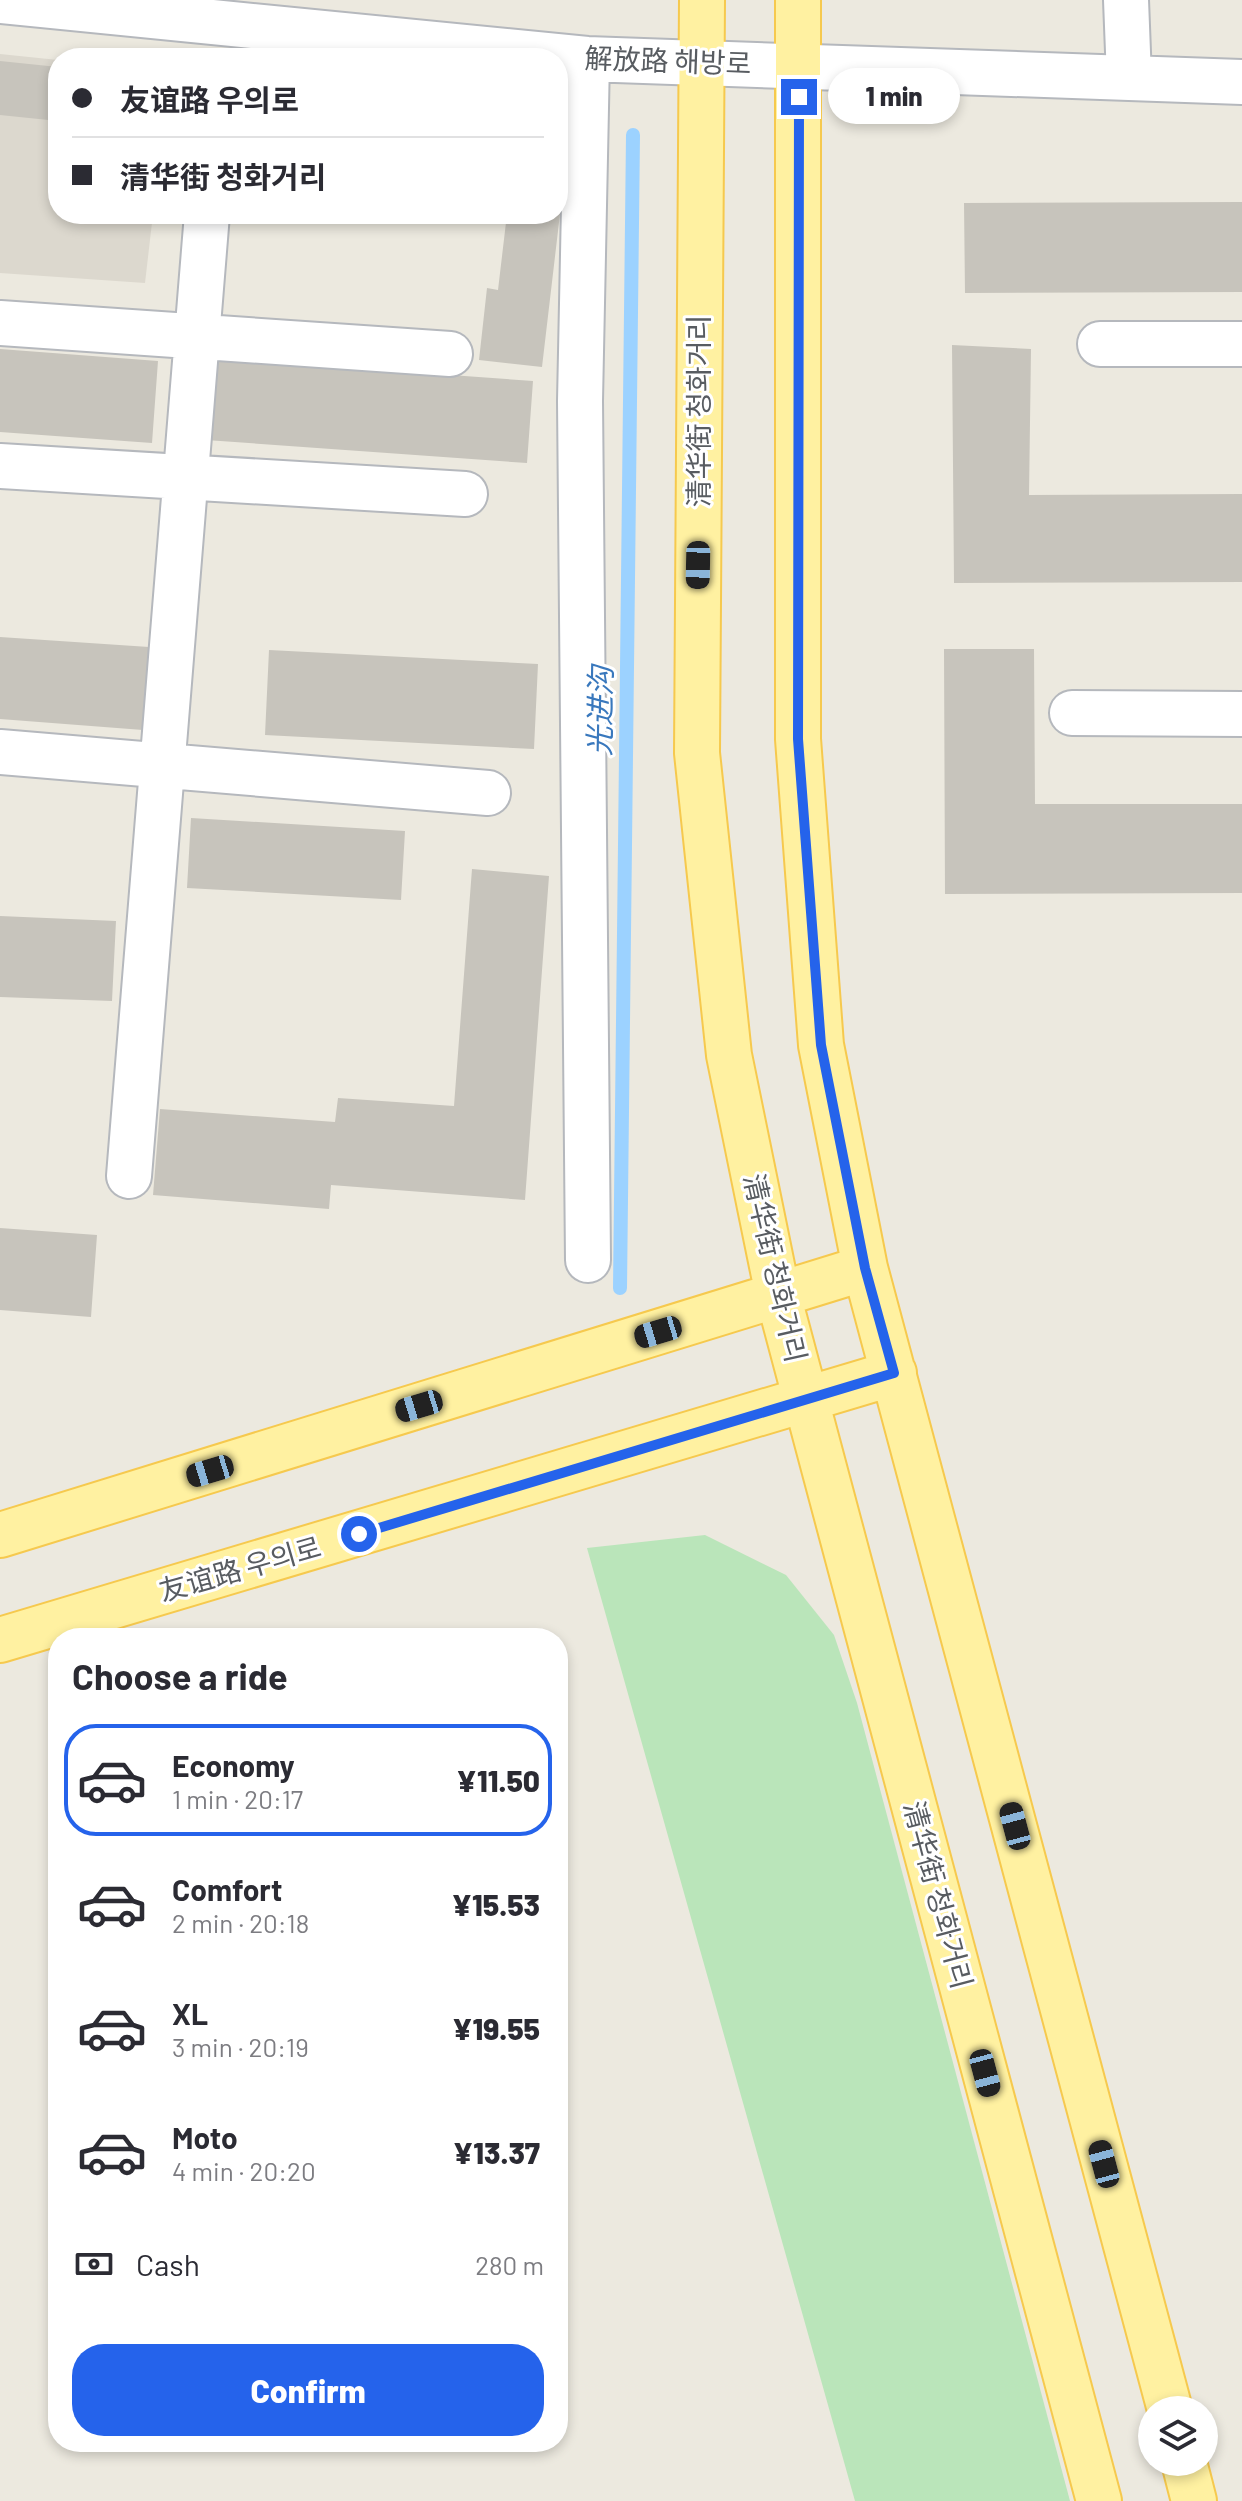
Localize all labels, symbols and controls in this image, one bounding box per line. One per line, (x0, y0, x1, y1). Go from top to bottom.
street label: 解放路 해방로 (584, 40, 752, 80)
callout: 1 min (827, 69, 959, 125)
route end (781, 79, 817, 115)
text: 1 min (865, 80, 923, 111)
text: 友谊路 우의로 (120, 81, 299, 117)
text: 清华街 청화거리 (120, 158, 326, 194)
street label: 清华街 청화거리 (681, 315, 715, 507)
car (686, 541, 710, 589)
water label: 光进沟 (580, 663, 618, 756)
street label: 清华街 청화거리 (738, 1170, 814, 1365)
car (632, 1314, 684, 1350)
car (393, 1388, 445, 1424)
car (184, 1453, 236, 1489)
route start (341, 1516, 377, 1552)
street label: 友谊路 우의로 (155, 1529, 325, 1607)
text: Choose a ride (72, 1654, 288, 1697)
icon: car (76, 1744, 148, 1816)
text: Economy (172, 1747, 295, 1783)
text: ¥11.50 (456, 1762, 540, 1798)
text: 1 min · 20:17 (172, 1783, 303, 1814)
street label: 清华街 청화거리 (898, 1797, 980, 1992)
car (997, 1800, 1033, 1852)
icon: car (76, 1868, 148, 1940)
text: Comfort (172, 1871, 282, 1907)
text: ¥15.53 (452, 1886, 540, 1922)
text: 2 min · 20:18 (172, 1907, 309, 1938)
icon: car (76, 1992, 148, 2064)
text: XL (172, 1995, 208, 2031)
text: ¥19.55 (452, 2010, 540, 2046)
text: 3 min · 20:19 (172, 2031, 309, 2062)
car (967, 2047, 1003, 2099)
icon: car (76, 2116, 148, 2188)
text: Moto (172, 2119, 238, 2155)
text: ¥13.37 (453, 2134, 540, 2170)
car (1086, 2138, 1122, 2190)
text: 4 min · 20:20 (172, 2155, 316, 2186)
icon: cash (72, 2242, 116, 2286)
text: Cash (136, 2246, 200, 2282)
text: 280 m (475, 2249, 544, 2280)
button: Confirm (72, 2344, 544, 2436)
map controls (1138, 2396, 1218, 2476)
button: layers (1138, 2396, 1218, 2476)

